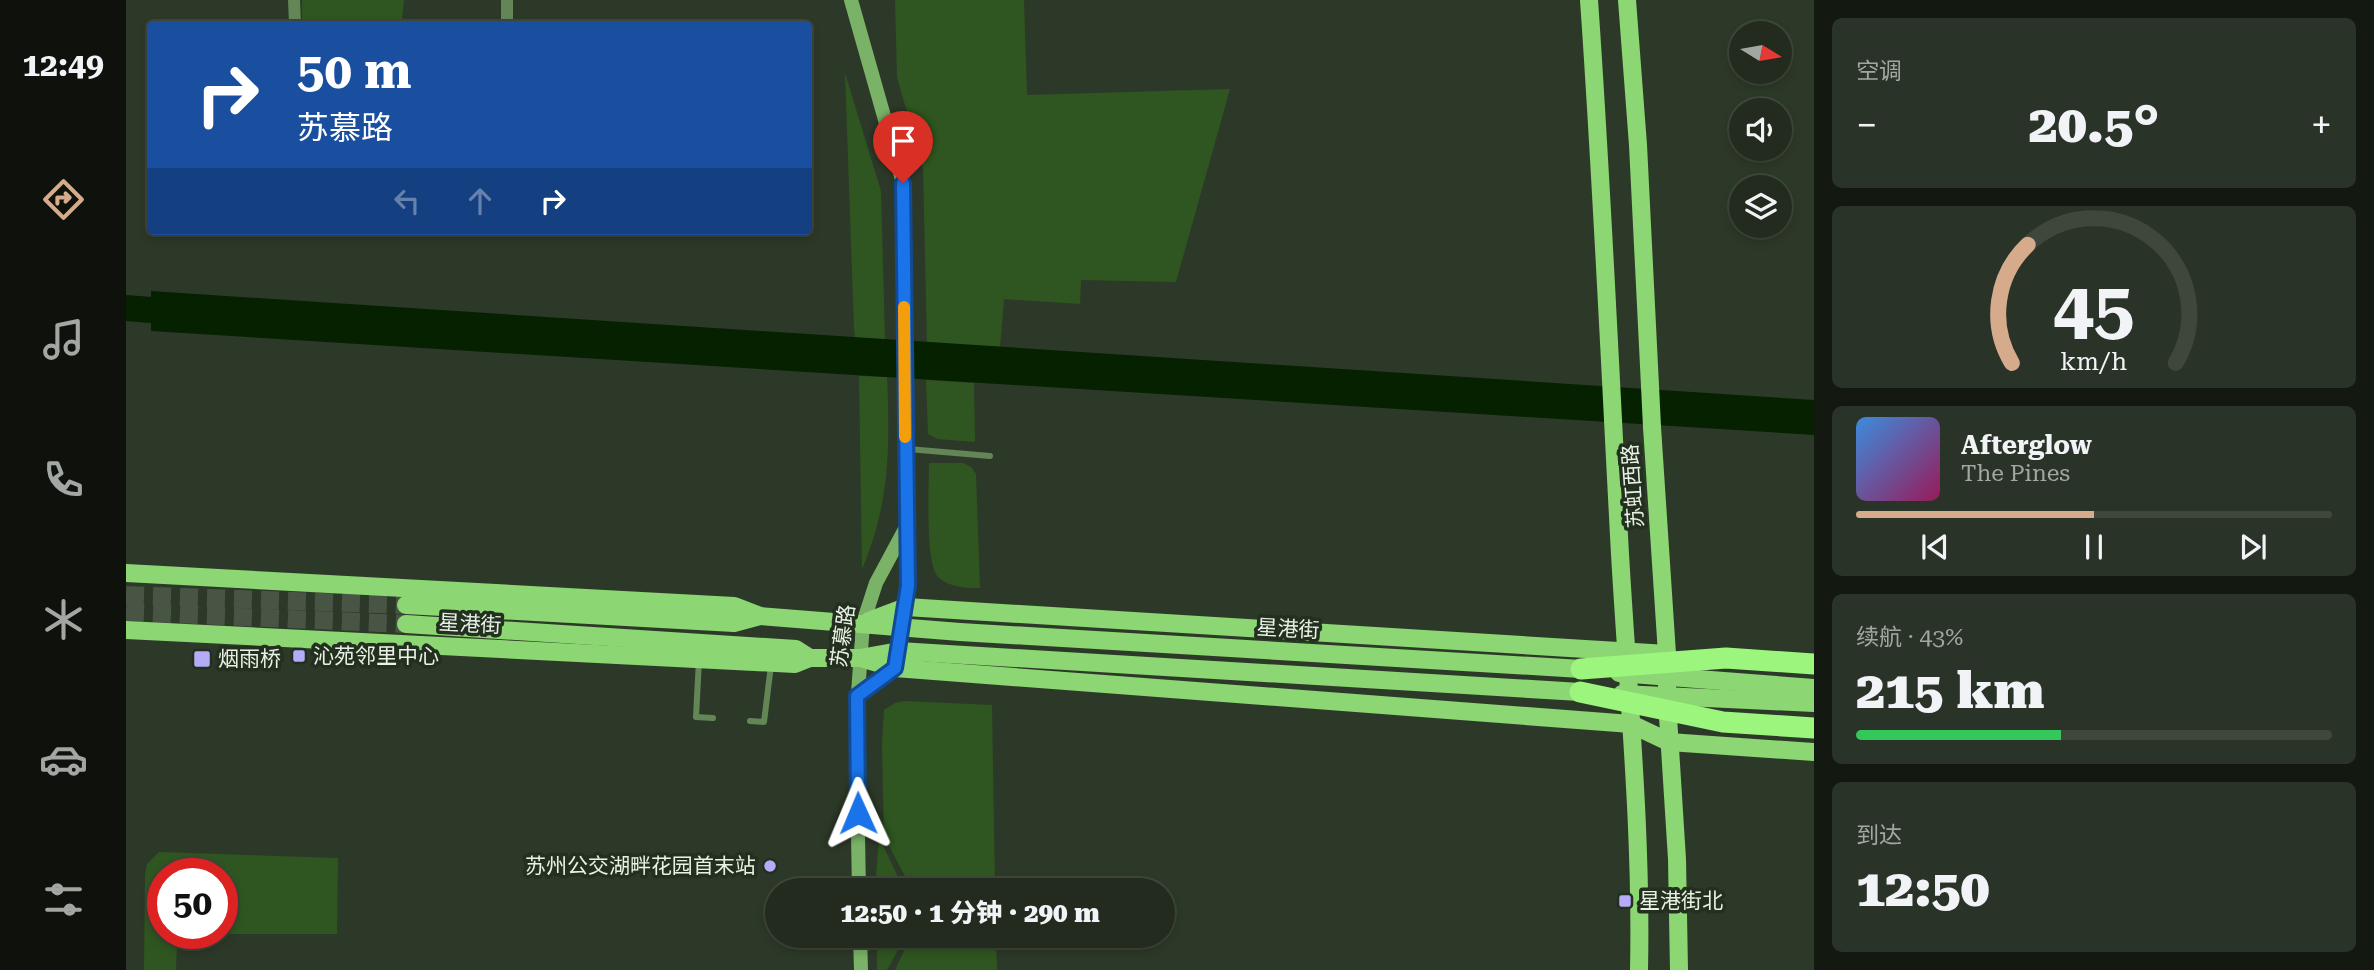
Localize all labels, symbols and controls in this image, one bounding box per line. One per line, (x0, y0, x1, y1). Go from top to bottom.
north arrow (1729, 21, 1792, 84)
map controls (1729, 21, 1792, 238)
text: 50 m (297, 43, 412, 100)
text: 12:49 (22, 46, 104, 84)
icon: right (182, 49, 273, 140)
text: 空调 (1856, 58, 1902, 85)
text: 20.5° (2029, 94, 2159, 155)
button: sound (1729, 98, 1792, 161)
text: − (1856, 103, 1877, 147)
text: + (2311, 103, 2332, 147)
text: 苏慕路 (297, 109, 393, 147)
pin (873, 111, 933, 183)
icon: arrive (884, 122, 922, 160)
icon: directions (39, 175, 88, 224)
button: layers (1729, 175, 1792, 238)
icon: left (388, 182, 426, 220)
icon: ahead (461, 182, 499, 220)
icon: right (534, 182, 572, 220)
text: 45 (2053, 266, 2135, 351)
icon: music (39, 315, 88, 364)
text: km/h (2061, 347, 2127, 376)
text: Afterglow (1961, 430, 2092, 460)
street label: 苏虹西路 (1618, 443, 1648, 529)
icon: phone (39, 455, 88, 504)
text: The Pines (1961, 460, 2070, 487)
icon: previous (1916, 528, 1954, 566)
icon: pause (2075, 528, 2113, 566)
icon: next (2234, 528, 2272, 566)
icon: climate (39, 595, 88, 644)
street label: 苏慕路 (827, 603, 859, 669)
street label: 星港街 (438, 610, 502, 638)
street label: 星港街 (1256, 615, 1320, 643)
text: 续航 · 43% (1856, 624, 1963, 651)
place label: 沁苑邻里中心 (313, 644, 439, 668)
place label: 烟雨桥 (218, 647, 281, 671)
marker: 沁苑邻里中心 (291, 648, 307, 664)
marker: 烟雨桥 (192, 649, 212, 669)
text: 215 km (1856, 660, 2044, 721)
icon: car (39, 735, 88, 784)
position arrow (821, 776, 895, 850)
text: 到达 (1856, 822, 1902, 849)
place label: 苏州公交湖畔花园首末站 (525, 854, 756, 878)
speed limit sign: 50 (147, 858, 238, 949)
marker: 苏州公交湖畔花园首末站 (762, 858, 778, 874)
text: 12:50 (1856, 858, 1990, 919)
icon: filters (39, 875, 88, 924)
place label: 星港街北 (1639, 889, 1723, 913)
marker: 星港街北 (1617, 893, 1633, 909)
text: 12:50 · 1 分钟 · 290 m (840, 898, 1100, 928)

